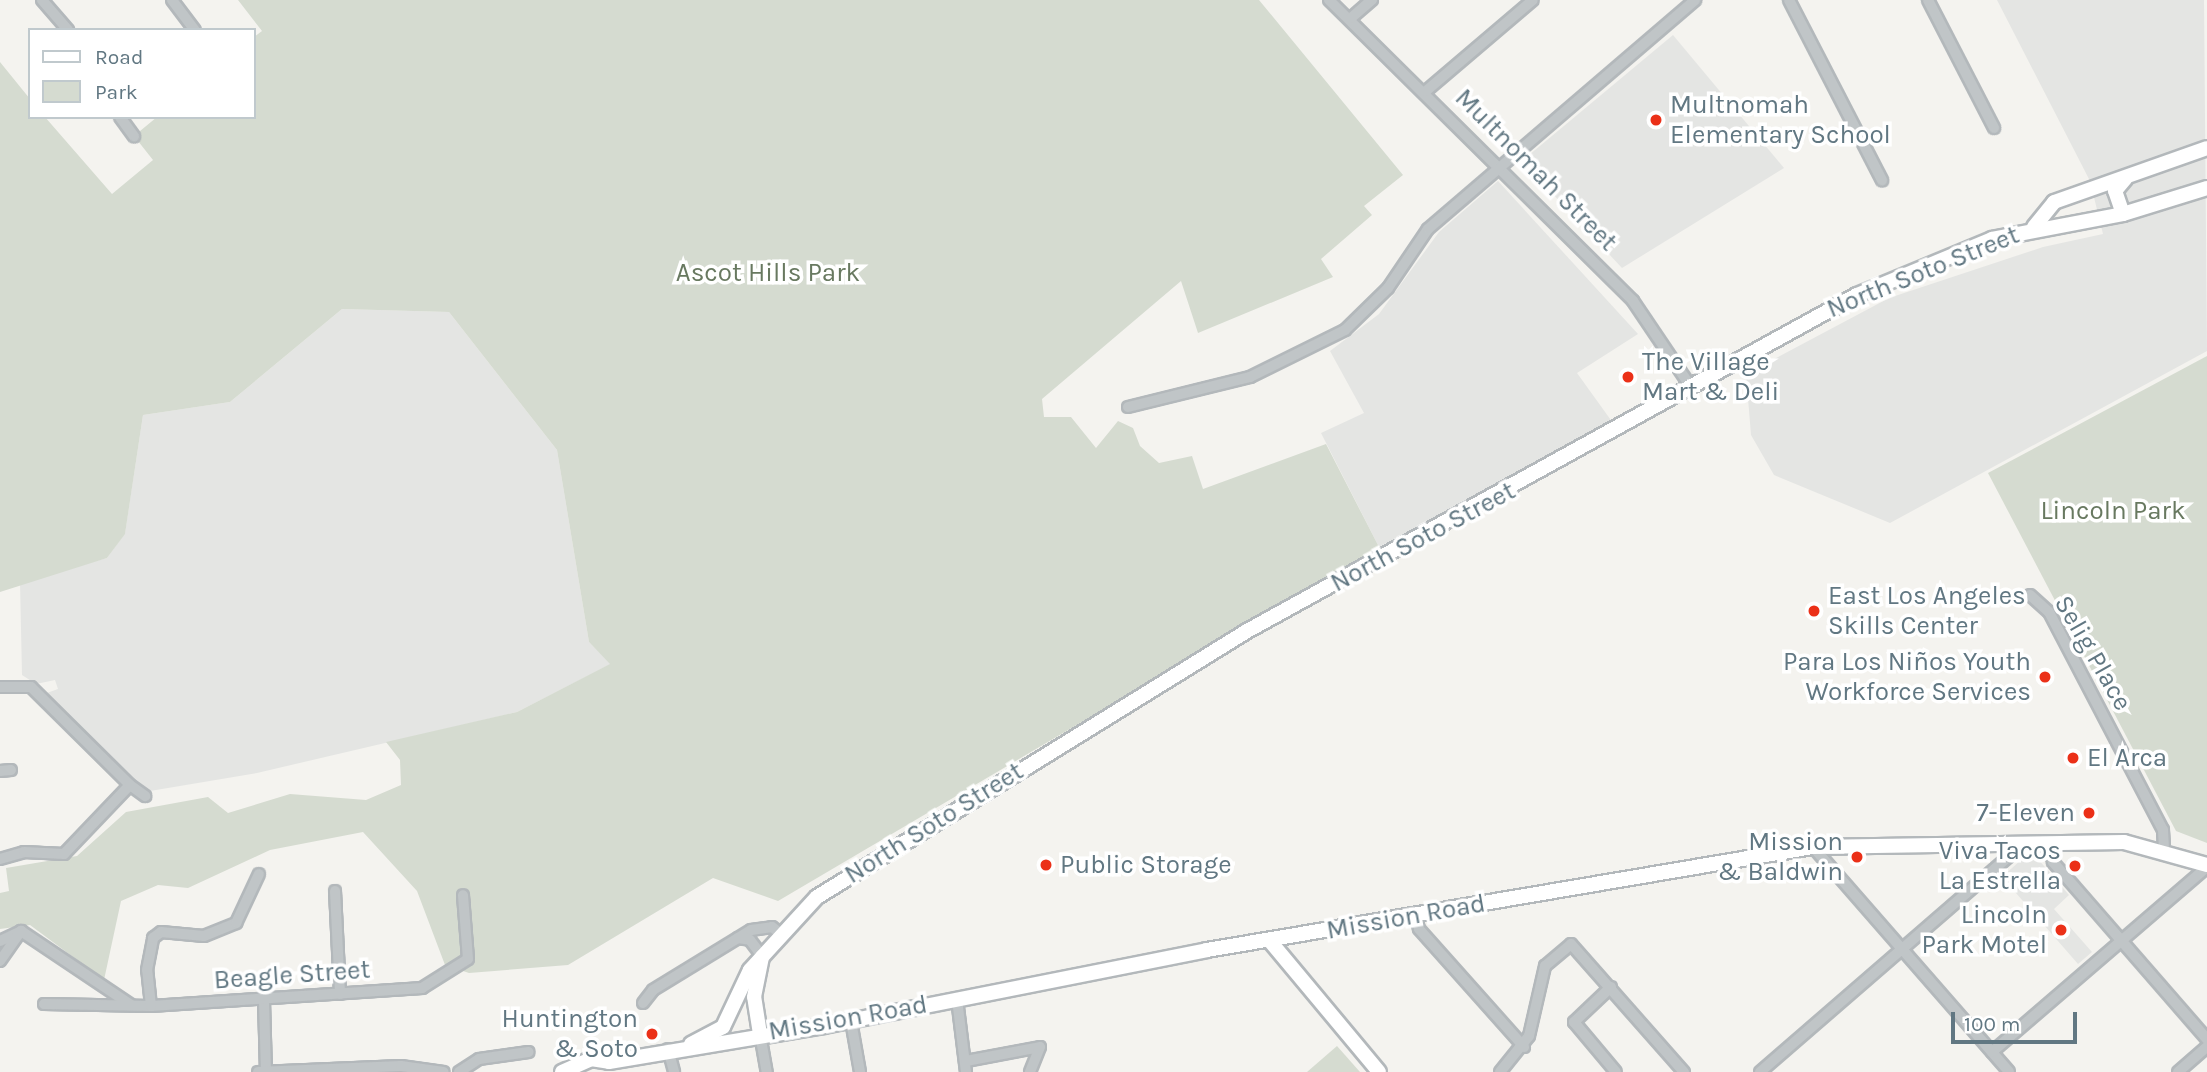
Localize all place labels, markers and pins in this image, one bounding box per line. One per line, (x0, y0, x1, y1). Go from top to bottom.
place label: Multnomah Elementary School (1670, 89, 1891, 150)
marker: Multnomah Elementary School (1648, 112, 1664, 128)
place label: The Village Mart & Deli (1642, 346, 1779, 408)
marker: The Village Mart & Deli (1620, 369, 1636, 385)
place label: East Los Angeles Skills Center (1828, 580, 2026, 642)
marker: East Los Angeles Skills Center (1806, 603, 1822, 619)
place label: Para Los Niños Youth Workforce Services (1783, 646, 2031, 708)
marker: Para Los Niños Youth Workforce Services (2037, 669, 2053, 685)
place label: El Arca (2087, 742, 2167, 774)
marker: El Arca (2065, 750, 2081, 766)
place label: 7-Eleven (1976, 797, 2075, 829)
marker: 7-Eleven (2081, 805, 2097, 821)
place label: Mission & Baldwin (1718, 826, 1843, 888)
place label: Viva Tacos La Estrella (1939, 835, 2061, 896)
place label: Public Storage (1060, 849, 1232, 881)
marker: Mission & Baldwin (1849, 849, 1865, 865)
marker: Public Storage (1038, 857, 1054, 873)
marker: Viva Tacos La Estrella (2067, 858, 2083, 874)
place label: Lincoln Park Motel (1921, 899, 2047, 960)
marker: Lincoln Park Motel (2053, 922, 2069, 938)
place label: Huntington & Soto (502, 1003, 638, 1064)
marker: Huntington & Soto (644, 1026, 660, 1042)

